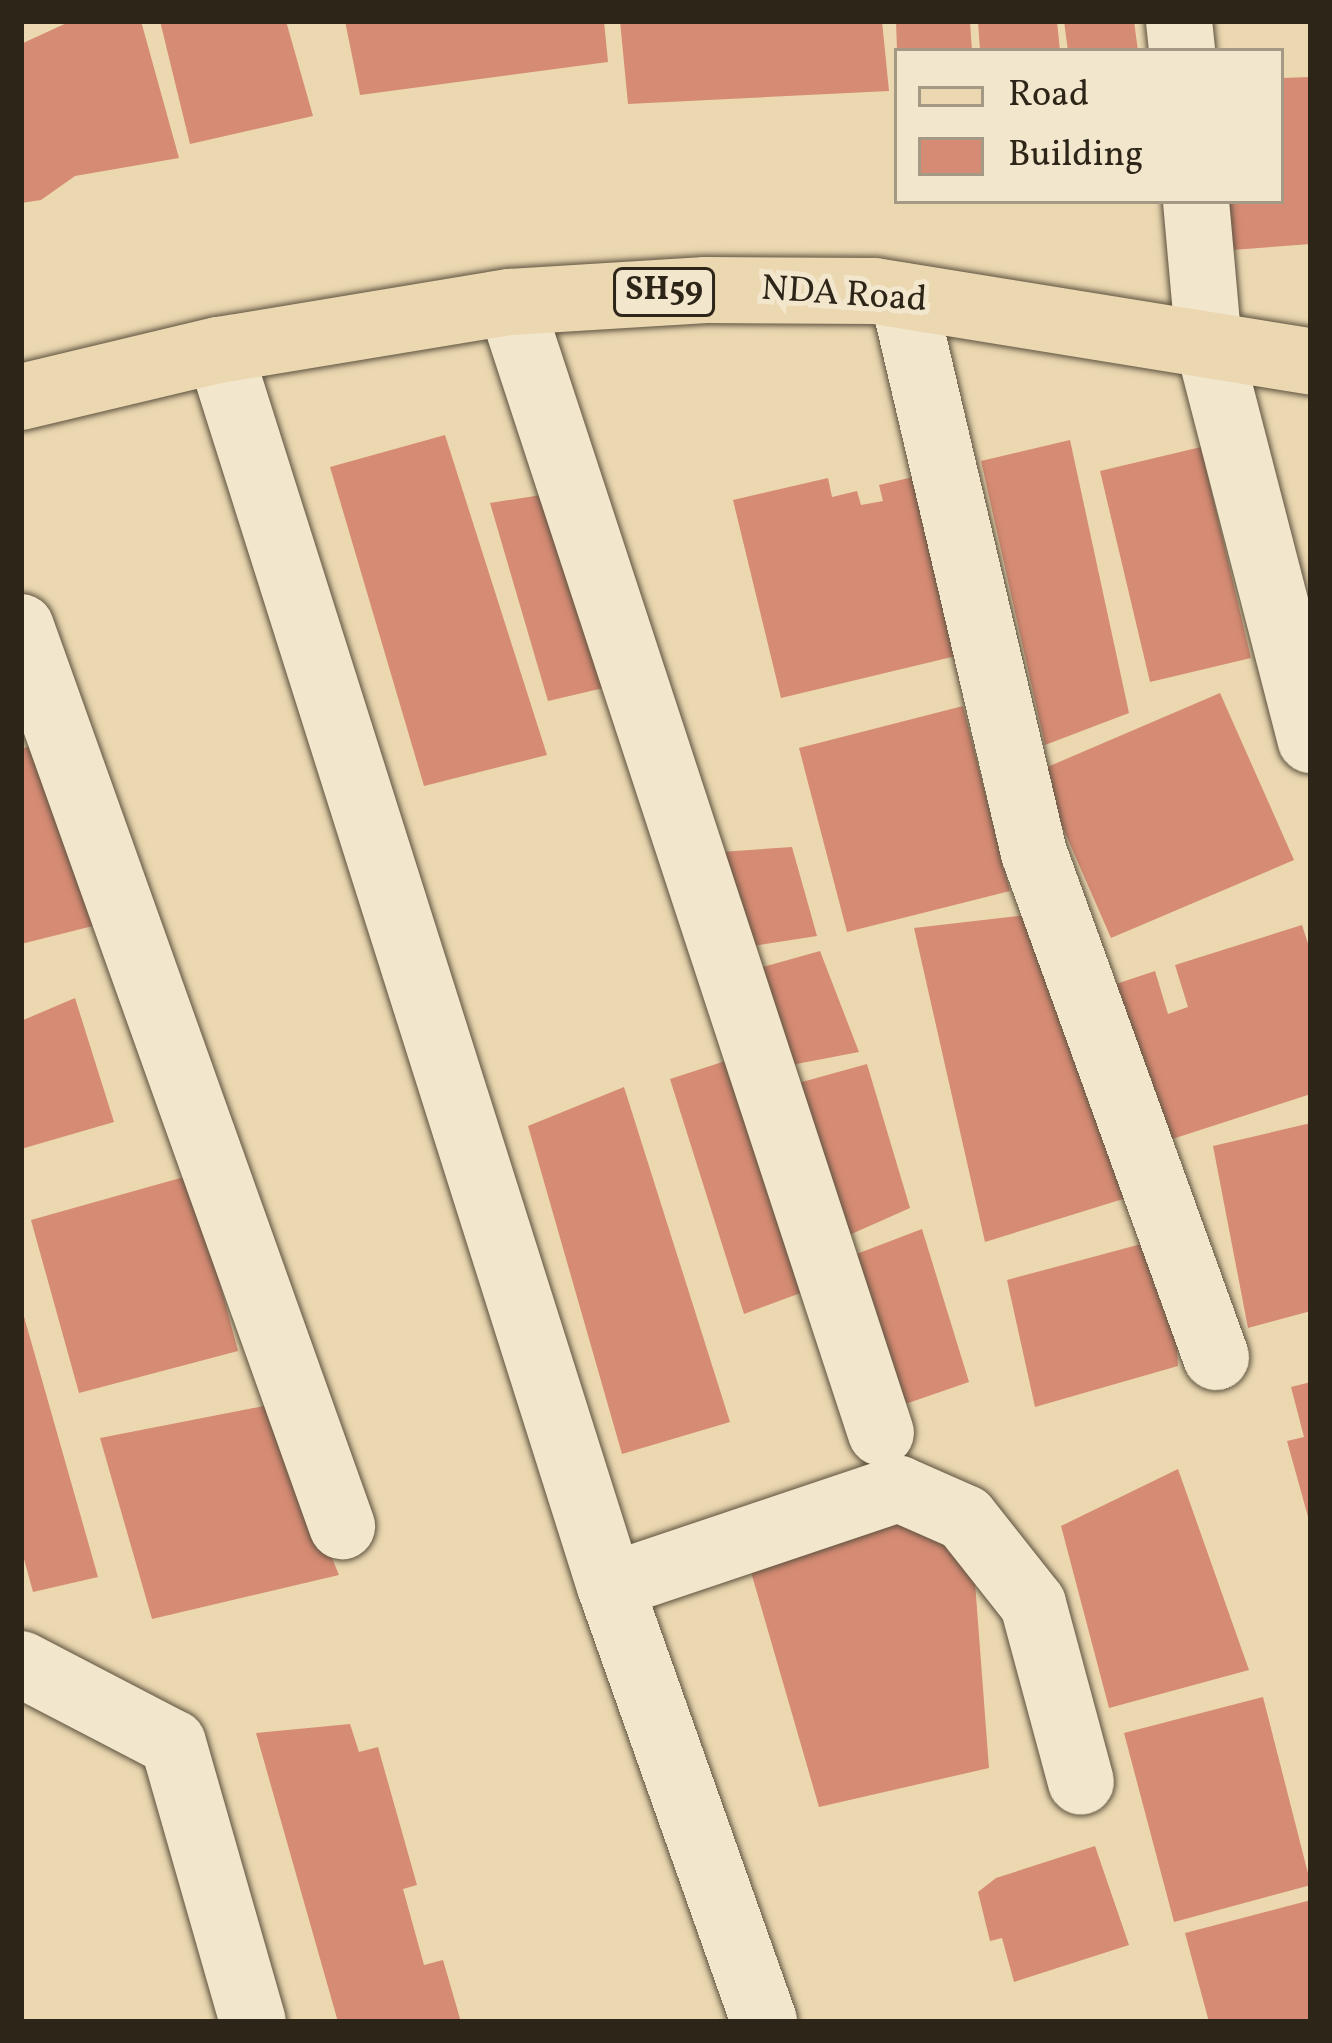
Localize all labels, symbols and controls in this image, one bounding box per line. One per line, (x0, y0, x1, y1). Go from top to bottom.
legend (894, 48, 1284, 204)
text: Road (1008, 71, 1089, 121)
text: Building (1008, 131, 1143, 181)
road number: SH59 (613, 265, 715, 319)
street label: NDA Road (760, 269, 928, 323)

